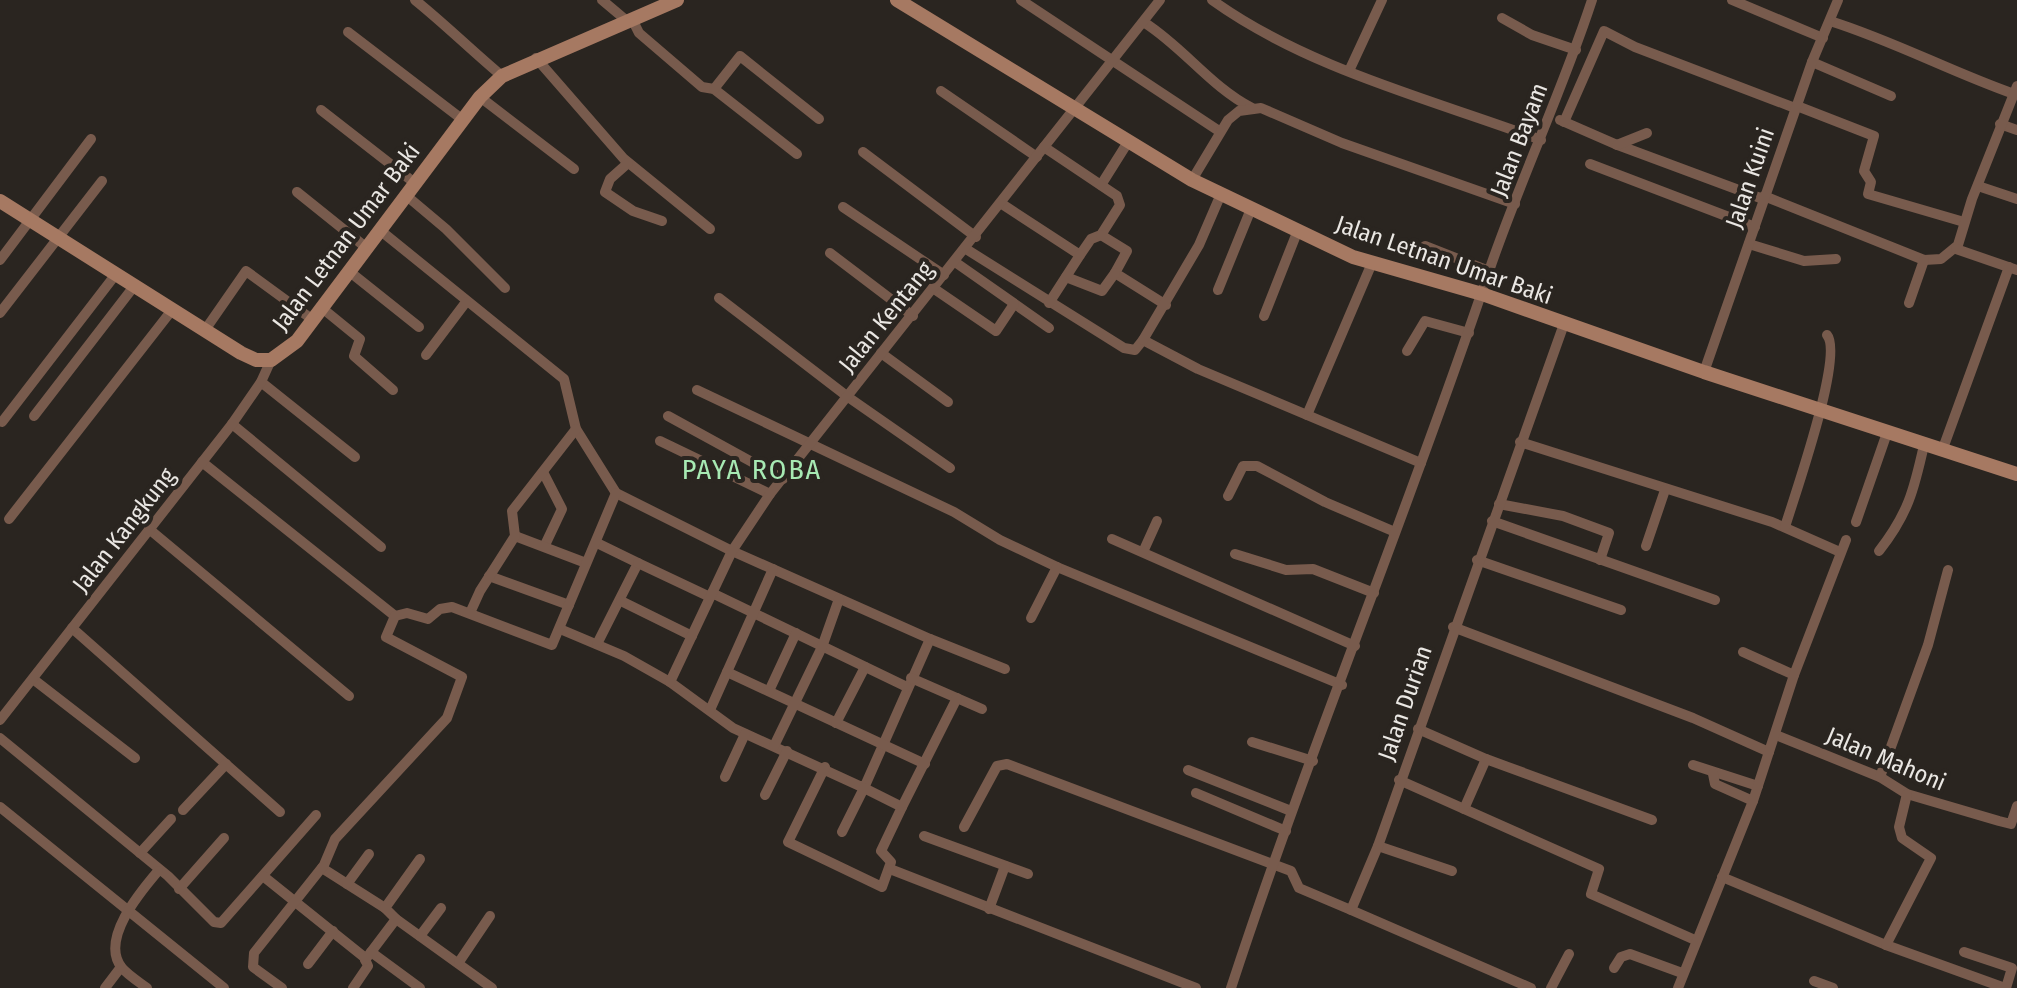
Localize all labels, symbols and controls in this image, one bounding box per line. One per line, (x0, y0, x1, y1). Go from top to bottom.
street label: Jalan Bayam (1485, 79, 1553, 201)
street label: Jalan Kuini (1720, 124, 1780, 232)
street label: Jalan Letnan Umar Baki (266, 138, 426, 336)
street label: Jalan Letnan Umar Baki (1332, 210, 1556, 310)
street label: Jalan Kentang (833, 255, 940, 378)
district label: PAYA ROBA (682, 453, 822, 486)
street label: Jalan Kangkung (67, 462, 182, 598)
street label: Jalan Durian (1372, 642, 1438, 764)
street label: Jalan Mahoni (1822, 721, 1950, 797)

